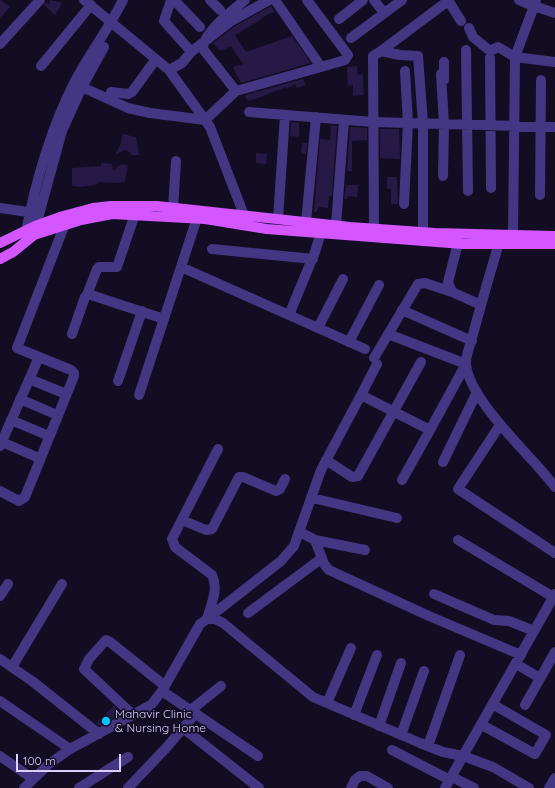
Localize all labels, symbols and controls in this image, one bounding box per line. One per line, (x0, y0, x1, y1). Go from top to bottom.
place label: Mahavir Clinic & Nursing Home (115, 707, 206, 735)
marker: Mahavir Clinic & Nursing Home (100, 715, 112, 727)
scale bar (18, 746, 123, 772)
text: 100 m (23, 753, 56, 768)

